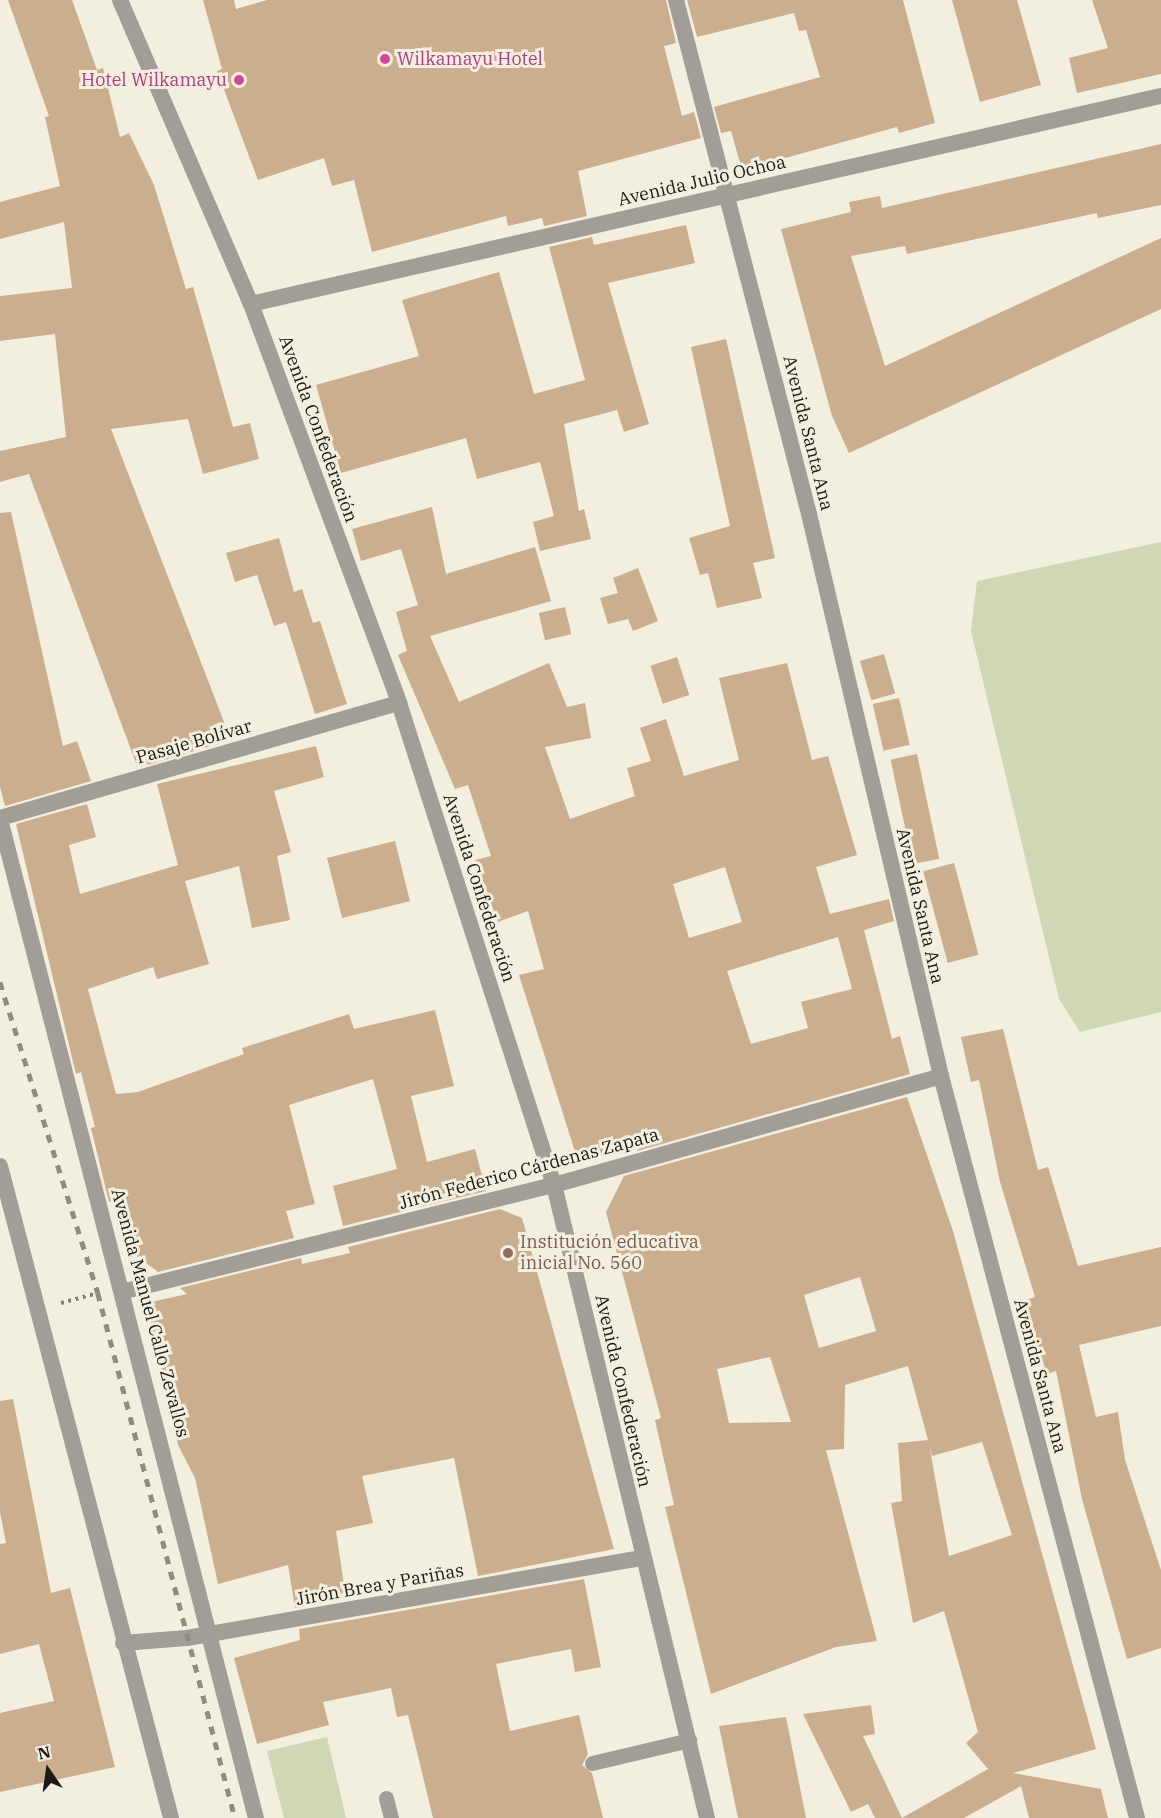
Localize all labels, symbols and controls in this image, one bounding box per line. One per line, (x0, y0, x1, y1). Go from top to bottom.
place label: Wilkamayu Hotel (397, 48, 543, 70)
marker: Wilkamayu Hotel (378, 52, 392, 66)
place label: Hotel Wilkamayu (81, 69, 227, 91)
marker: Hotel Wilkamayu (232, 73, 246, 87)
street label: Avenida Julio Ochoa (616, 151, 788, 211)
street label: Avenida Confederación (274, 333, 362, 525)
street label: Avenida Santa Ana (778, 353, 838, 513)
street label: Pasaje Bolívar (134, 715, 254, 769)
street label: Avenida Confederación (438, 791, 520, 985)
street label: Avenida Santa Ana (892, 826, 948, 986)
street label: Jirón Federico Cárdenas Zapata (397, 1124, 661, 1214)
street label: Avenida Manuel Callo Zevallos (106, 1186, 194, 1440)
place label: Institución educativa inicial No. 560 (520, 1232, 699, 1274)
marker: Institución educativa inicial No. 560 (501, 1246, 515, 1260)
street label: Avenida Confederación (590, 1293, 656, 1489)
street label: Avenida Santa Ana (1009, 1296, 1071, 1456)
street label: Jirón Brea y Pariñas (294, 1560, 466, 1610)
north arrow (18, 1740, 78, 1800)
text: N (36, 1741, 52, 1764)

